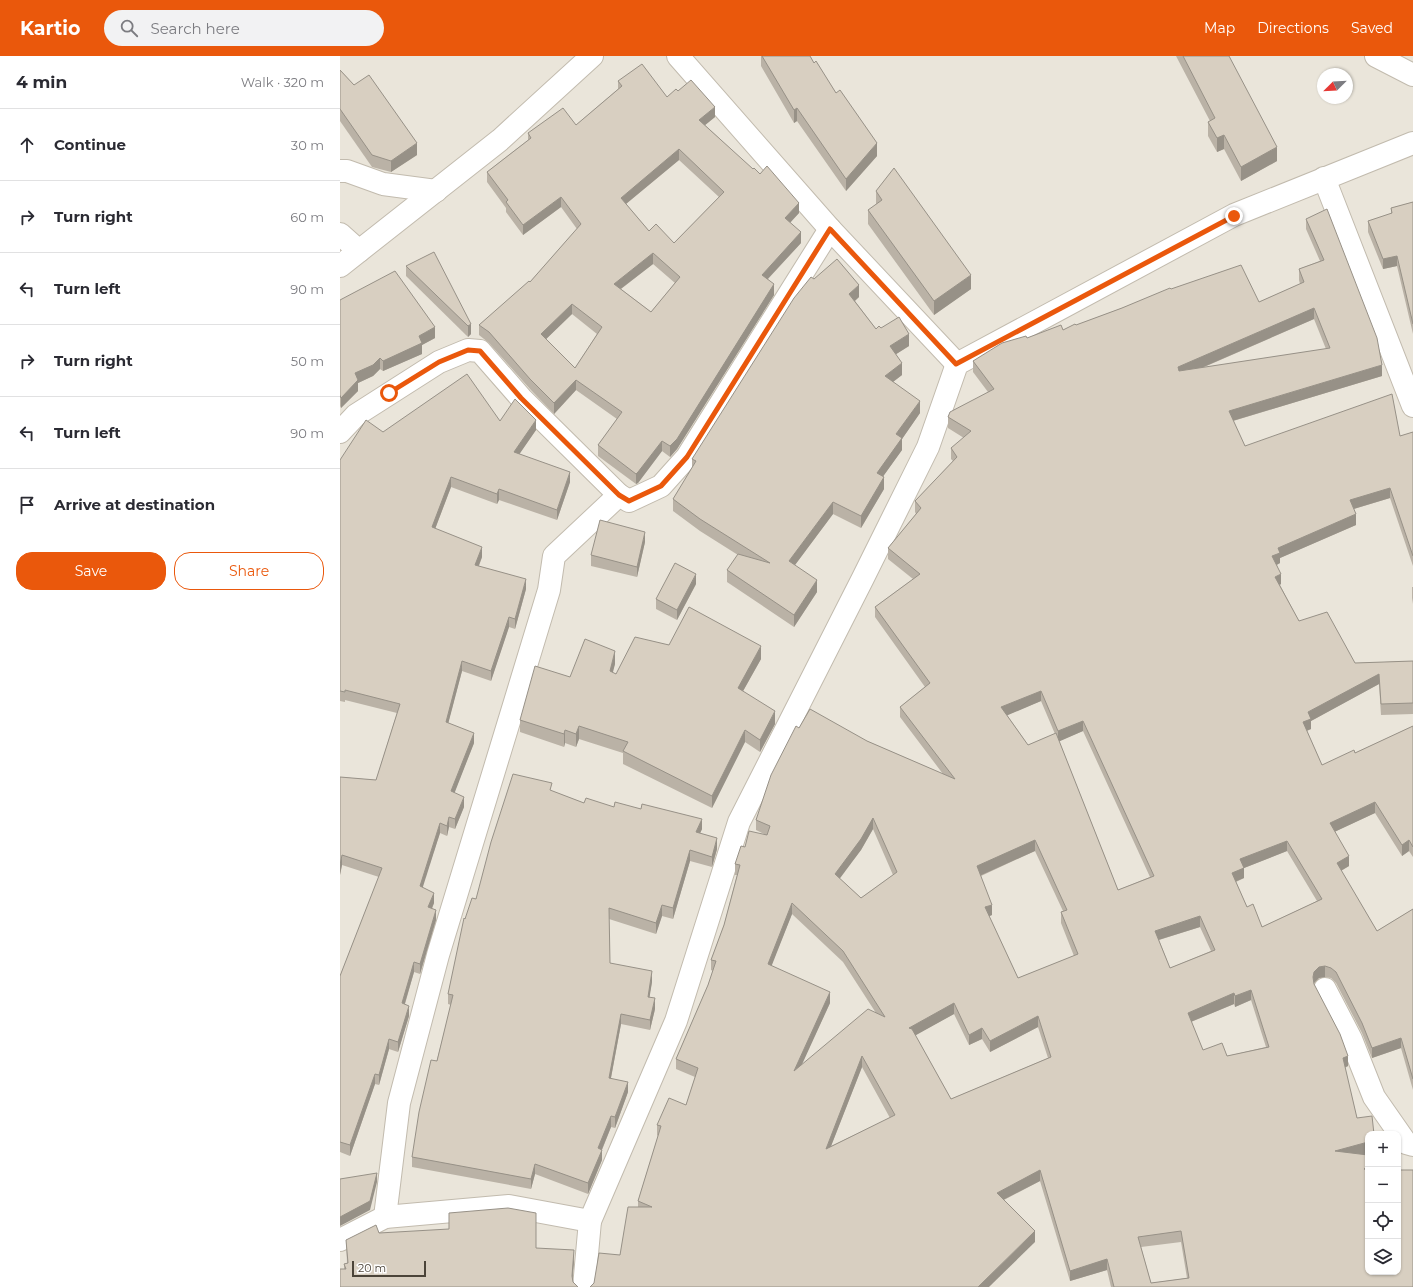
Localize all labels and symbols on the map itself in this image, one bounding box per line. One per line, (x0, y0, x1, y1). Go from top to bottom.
north arrow (1317, 68, 1353, 104)
route end (1225, 207, 1243, 225)
route start (380, 384, 398, 402)
scale bar (352, 1259, 426, 1278)

